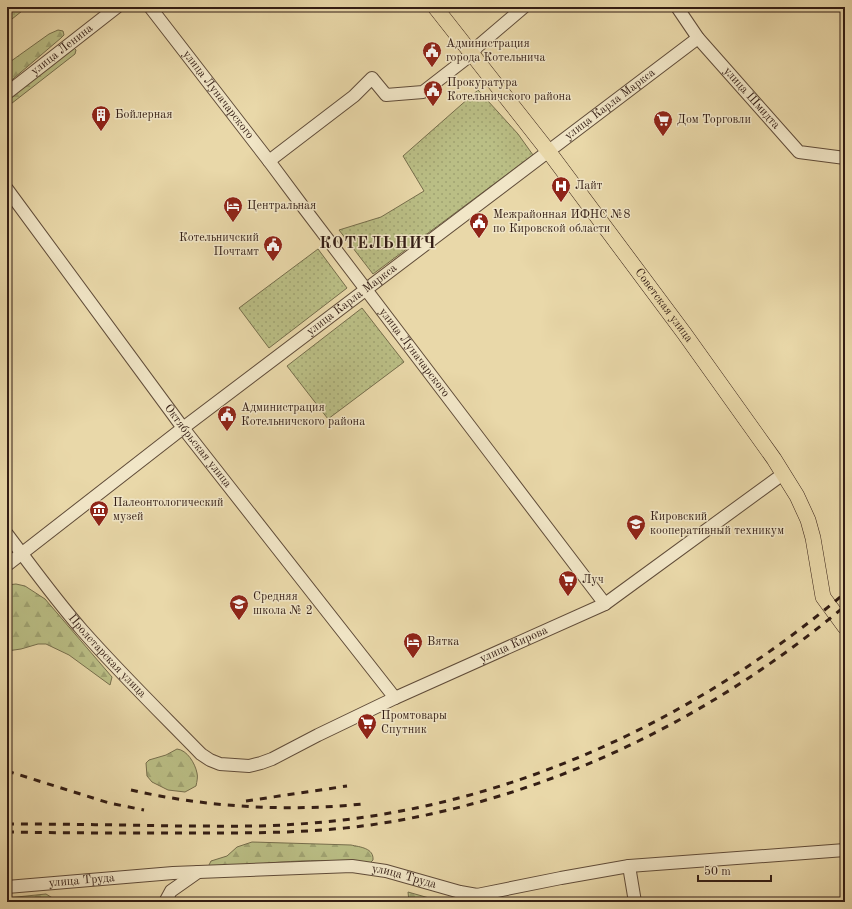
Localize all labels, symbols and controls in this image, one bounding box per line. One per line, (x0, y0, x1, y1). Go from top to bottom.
street label: улица Ленина (29, 22, 95, 78)
place label: Администрация города Котельнича (446, 38, 545, 64)
public building icon: Администрация города Котельнича (421, 40, 443, 68)
street label: улица Луначарского (180, 48, 256, 141)
street label: улица Шмидта (721, 65, 782, 132)
street label: улица Карла Маркса (563, 66, 658, 142)
place label: Прокуратура Котельничского района (447, 77, 571, 103)
public building icon: Прокуратура Котельничского района (422, 79, 444, 107)
building icon: Бойлерная (90, 104, 112, 132)
place label: Бойлерная (115, 109, 172, 121)
supermarket icon: Дом Торговли (652, 109, 674, 137)
place label: Дом Торговли (677, 114, 751, 126)
hospital icon: Лайт (550, 175, 572, 203)
place label: Лайт (575, 180, 603, 192)
hotel icon: Центральная (222, 195, 244, 223)
place label: Центральная (247, 200, 316, 212)
place label: Межрайонная ИФНС №8 по Кировской области (493, 209, 630, 235)
public building icon: Межрайонная ИФНС №8 по Кировской области (468, 211, 490, 239)
place label: Котельничский Почтамт (179, 232, 259, 258)
public building icon: Котельничский Почтамт (262, 234, 284, 262)
district label: КОТЕЛЬНИЧ (319, 236, 437, 252)
street label: улица Карла Маркса (305, 262, 399, 338)
street label: Советская улица (632, 266, 695, 345)
street label: улица Луначарского (376, 306, 452, 400)
street label: Октябрьская улица (162, 402, 233, 490)
place label: Администрация Котельничского района (241, 402, 365, 428)
public building icon: Администрация Котельничского района (216, 404, 238, 432)
place label: Палеонтологический музей (113, 497, 223, 523)
museum icon: Палеонтологический музей (88, 499, 110, 527)
place label: Кировский кооперативный техникум (650, 511, 784, 537)
school or university icon: Кировский кооперативный техникум (625, 513, 647, 541)
supermarket icon: Луч (557, 569, 579, 597)
place label: Луч (582, 574, 604, 586)
place label: Средняя школа № 2 (253, 591, 313, 617)
school or university icon: Средняя школа № 2 (228, 593, 250, 621)
street label: Пролетарская улица (66, 612, 148, 700)
street label: улица Кирова (478, 624, 550, 665)
hotel icon: Вятка (402, 631, 424, 659)
place label: Вятка (427, 636, 459, 648)
place label: Промтовары Спутник (381, 710, 447, 736)
supermarket icon: Промтовары Спутник (356, 712, 378, 740)
scale bar (698, 857, 771, 883)
street label: улица Труда (371, 863, 438, 891)
text: 50 m (704, 865, 731, 878)
street label: улица Труда (48, 872, 115, 889)

